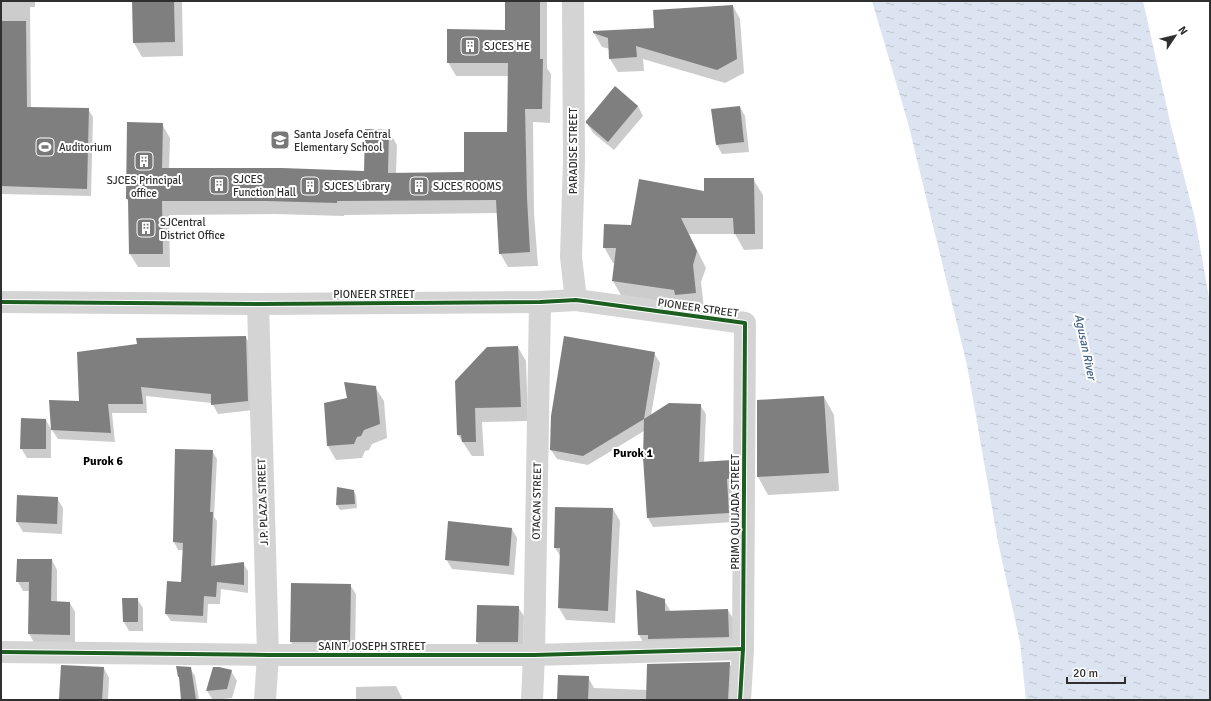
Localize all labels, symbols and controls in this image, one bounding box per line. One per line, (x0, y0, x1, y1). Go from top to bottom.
north arrow (1155, 16, 1195, 56)
text: N (1175, 24, 1190, 37)
building icon: SJCES HE (459, 35, 481, 57)
place label: SJCES HE (484, 40, 530, 53)
street label: PARADISE STREET (567, 107, 580, 194)
place label: Santa Josefa Central Elementary School (294, 128, 391, 154)
school or university icon: Santa Josefa Central Elementary School (269, 129, 291, 151)
sports icon: Auditorium (34, 136, 56, 158)
place label: Auditorium (59, 141, 112, 154)
building icon: SJCES Principal office (133, 150, 155, 172)
place label: SJCES Function Hall (233, 173, 296, 199)
place label: SJCES Principal office (107, 174, 181, 200)
building icon: SJCES Function Hall (208, 174, 230, 196)
building icon: SJCES Library (299, 175, 321, 197)
building icon: SJCES ROOMS (408, 175, 430, 197)
place label: SJCES Library (324, 180, 391, 193)
place label: SJCES ROOMS (433, 180, 501, 193)
place label: SJCentral District Office (160, 216, 225, 242)
building icon: SJCentral District Office (135, 217, 157, 239)
street label: PIONEER STREET (333, 288, 415, 301)
street label: PIONEER STREET (657, 296, 740, 320)
water label: Agusan River (1071, 313, 1100, 383)
district label: Purok 1 (613, 446, 653, 461)
district label: Purok 6 (83, 454, 123, 469)
street label: PRIMO QUIJADA STREET (729, 454, 742, 570)
street label: J.P. PLAZA STREET (255, 458, 271, 546)
street label: OTACAN STREET (530, 462, 544, 540)
street label: SAINT JOSEPH STREET (318, 640, 426, 653)
scale bar (1067, 659, 1125, 685)
text: 20 m (1073, 666, 1098, 681)

